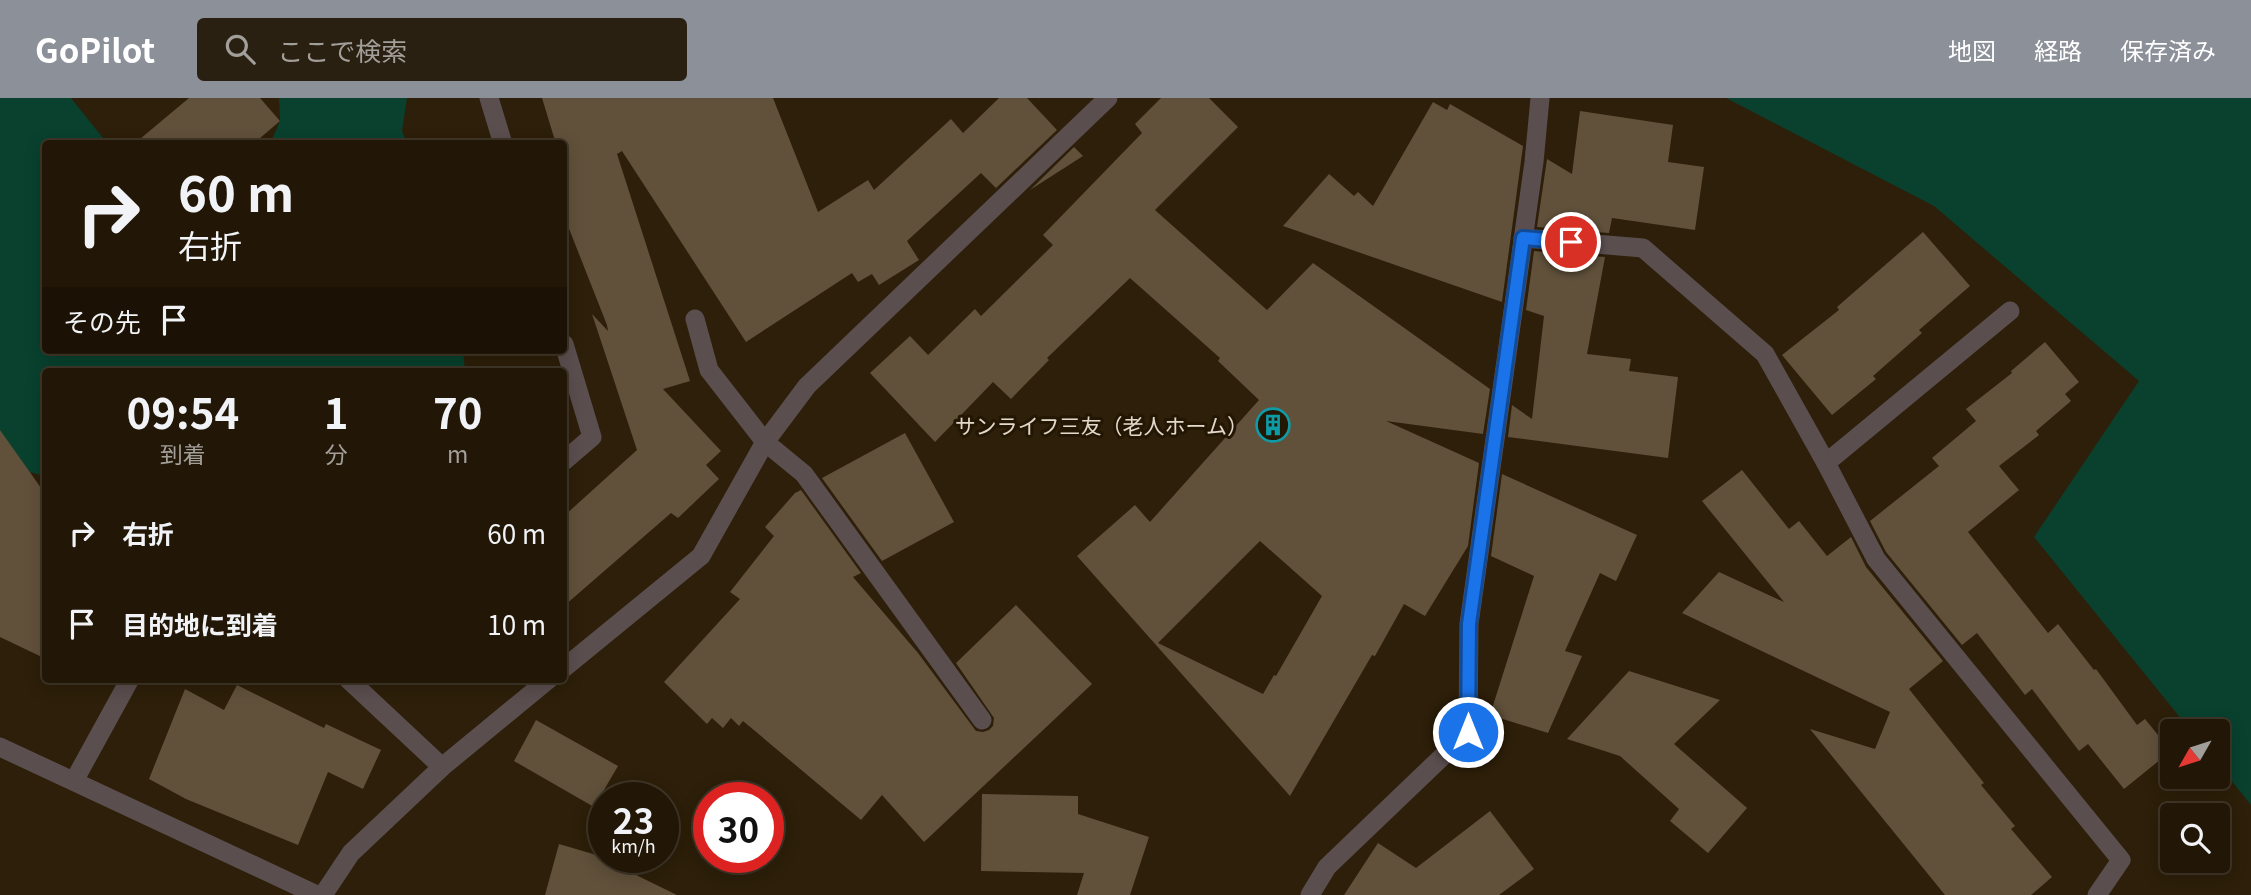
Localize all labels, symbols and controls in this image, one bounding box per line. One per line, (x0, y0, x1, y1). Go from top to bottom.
search box (197, 18, 687, 81)
text: GoPilot (35, 25, 155, 73)
icon: search (221, 30, 259, 68)
text: ここで検索 (277, 31, 407, 68)
text: 地図 (1948, 32, 1996, 67)
text: 経路 (2034, 32, 2082, 67)
text: 保存済み (2120, 32, 2216, 67)
text: 60 m (178, 155, 294, 226)
icon: right (63, 168, 154, 259)
pin (1541, 212, 1601, 272)
text: 右折 (178, 221, 242, 267)
icon: arrive (1552, 223, 1590, 261)
icon: arrive (155, 301, 193, 339)
text: その先 (63, 302, 141, 339)
text: 09:54 (126, 380, 239, 441)
text: 1 (324, 380, 349, 441)
text: 70 (433, 380, 483, 441)
building icon: サンライフ三友（老人ホーム） (1254, 406, 1292, 444)
place label: サンライフ三友（老人ホーム） (955, 410, 1248, 440)
text: 到着 (160, 436, 206, 470)
text: 分 (325, 436, 348, 470)
text: m (447, 436, 468, 470)
icon: right (63, 514, 101, 552)
text: 右折 (122, 514, 174, 551)
text: 60 m (487, 514, 546, 551)
icon: arrive (63, 605, 101, 643)
text: 目的地に到着 (122, 605, 278, 642)
text: 10 m (487, 605, 546, 642)
position arrow (1431, 695, 1505, 769)
north arrow (2160, 719, 2230, 789)
map controls (2160, 719, 2230, 873)
speed limit sign: 30 (693, 782, 784, 873)
text: 23 (613, 793, 654, 844)
button: search (2160, 803, 2230, 873)
text: km/h (611, 832, 656, 858)

